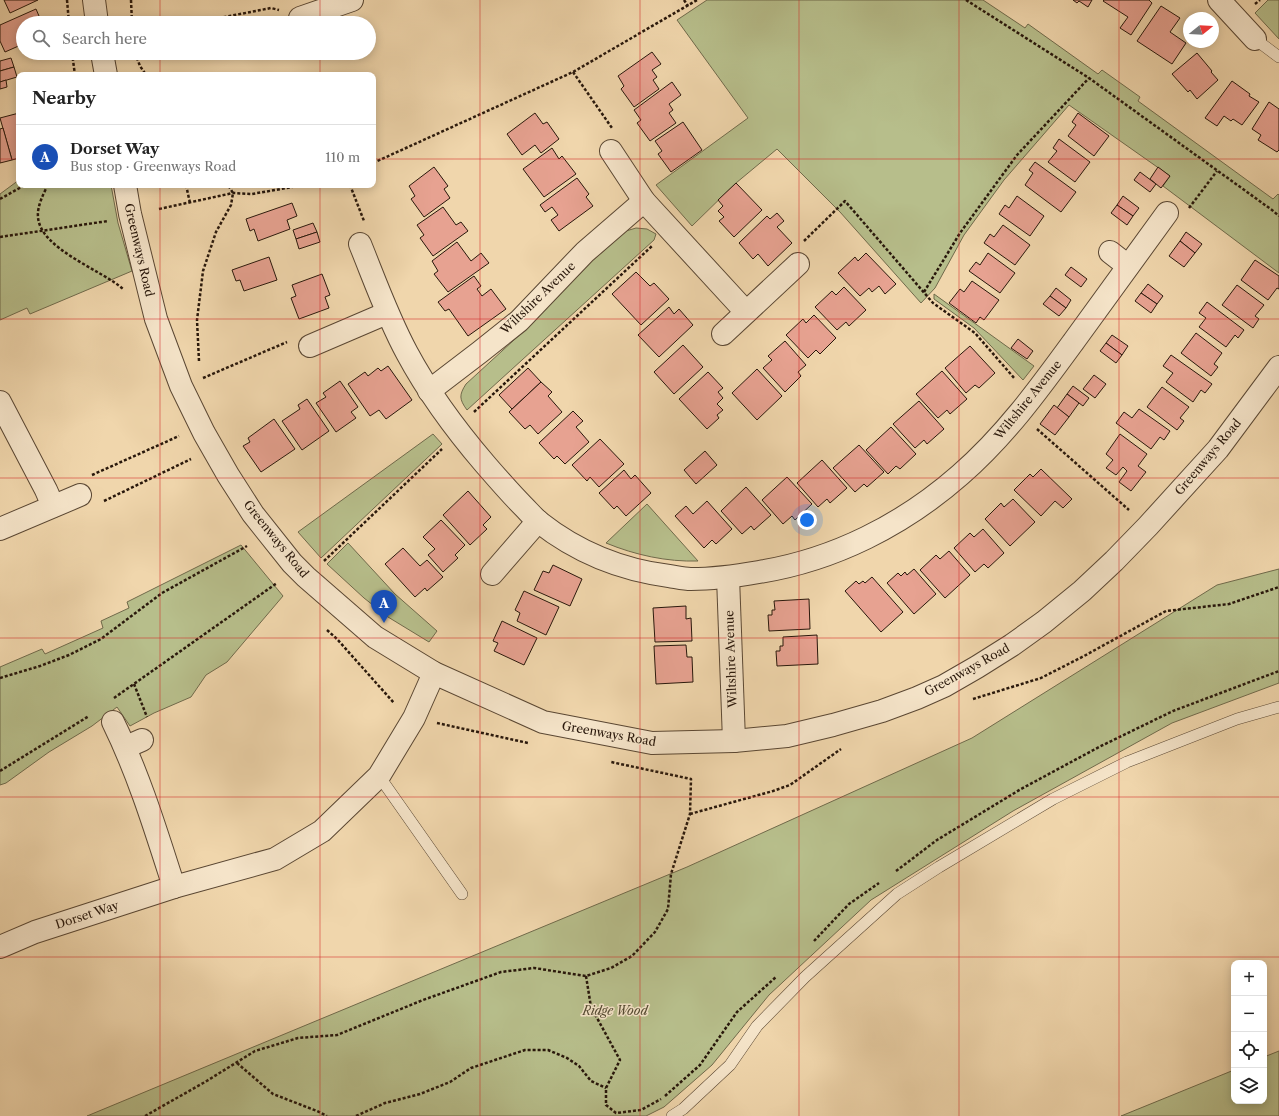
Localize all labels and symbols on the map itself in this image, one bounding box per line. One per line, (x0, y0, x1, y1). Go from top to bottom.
north arrow (1183, 12, 1219, 48)
street label: Greenways Road (121, 202, 158, 299)
street label: Wiltshire Avenue (496, 258, 578, 338)
street label: Wiltshire Avenue (990, 357, 1064, 443)
street label: Greenways Road (1171, 415, 1244, 498)
street label: Greenways Road (241, 497, 313, 581)
your location (797, 510, 817, 530)
pin: A (371, 590, 397, 623)
street label: Wiltshire Avenue (721, 610, 740, 709)
street label: Greenways Road (921, 640, 1013, 699)
street label: Greenways Road (561, 718, 658, 749)
street label: Dorset Way (53, 897, 121, 932)
park label: Ridge Wood (581, 1003, 649, 1018)

